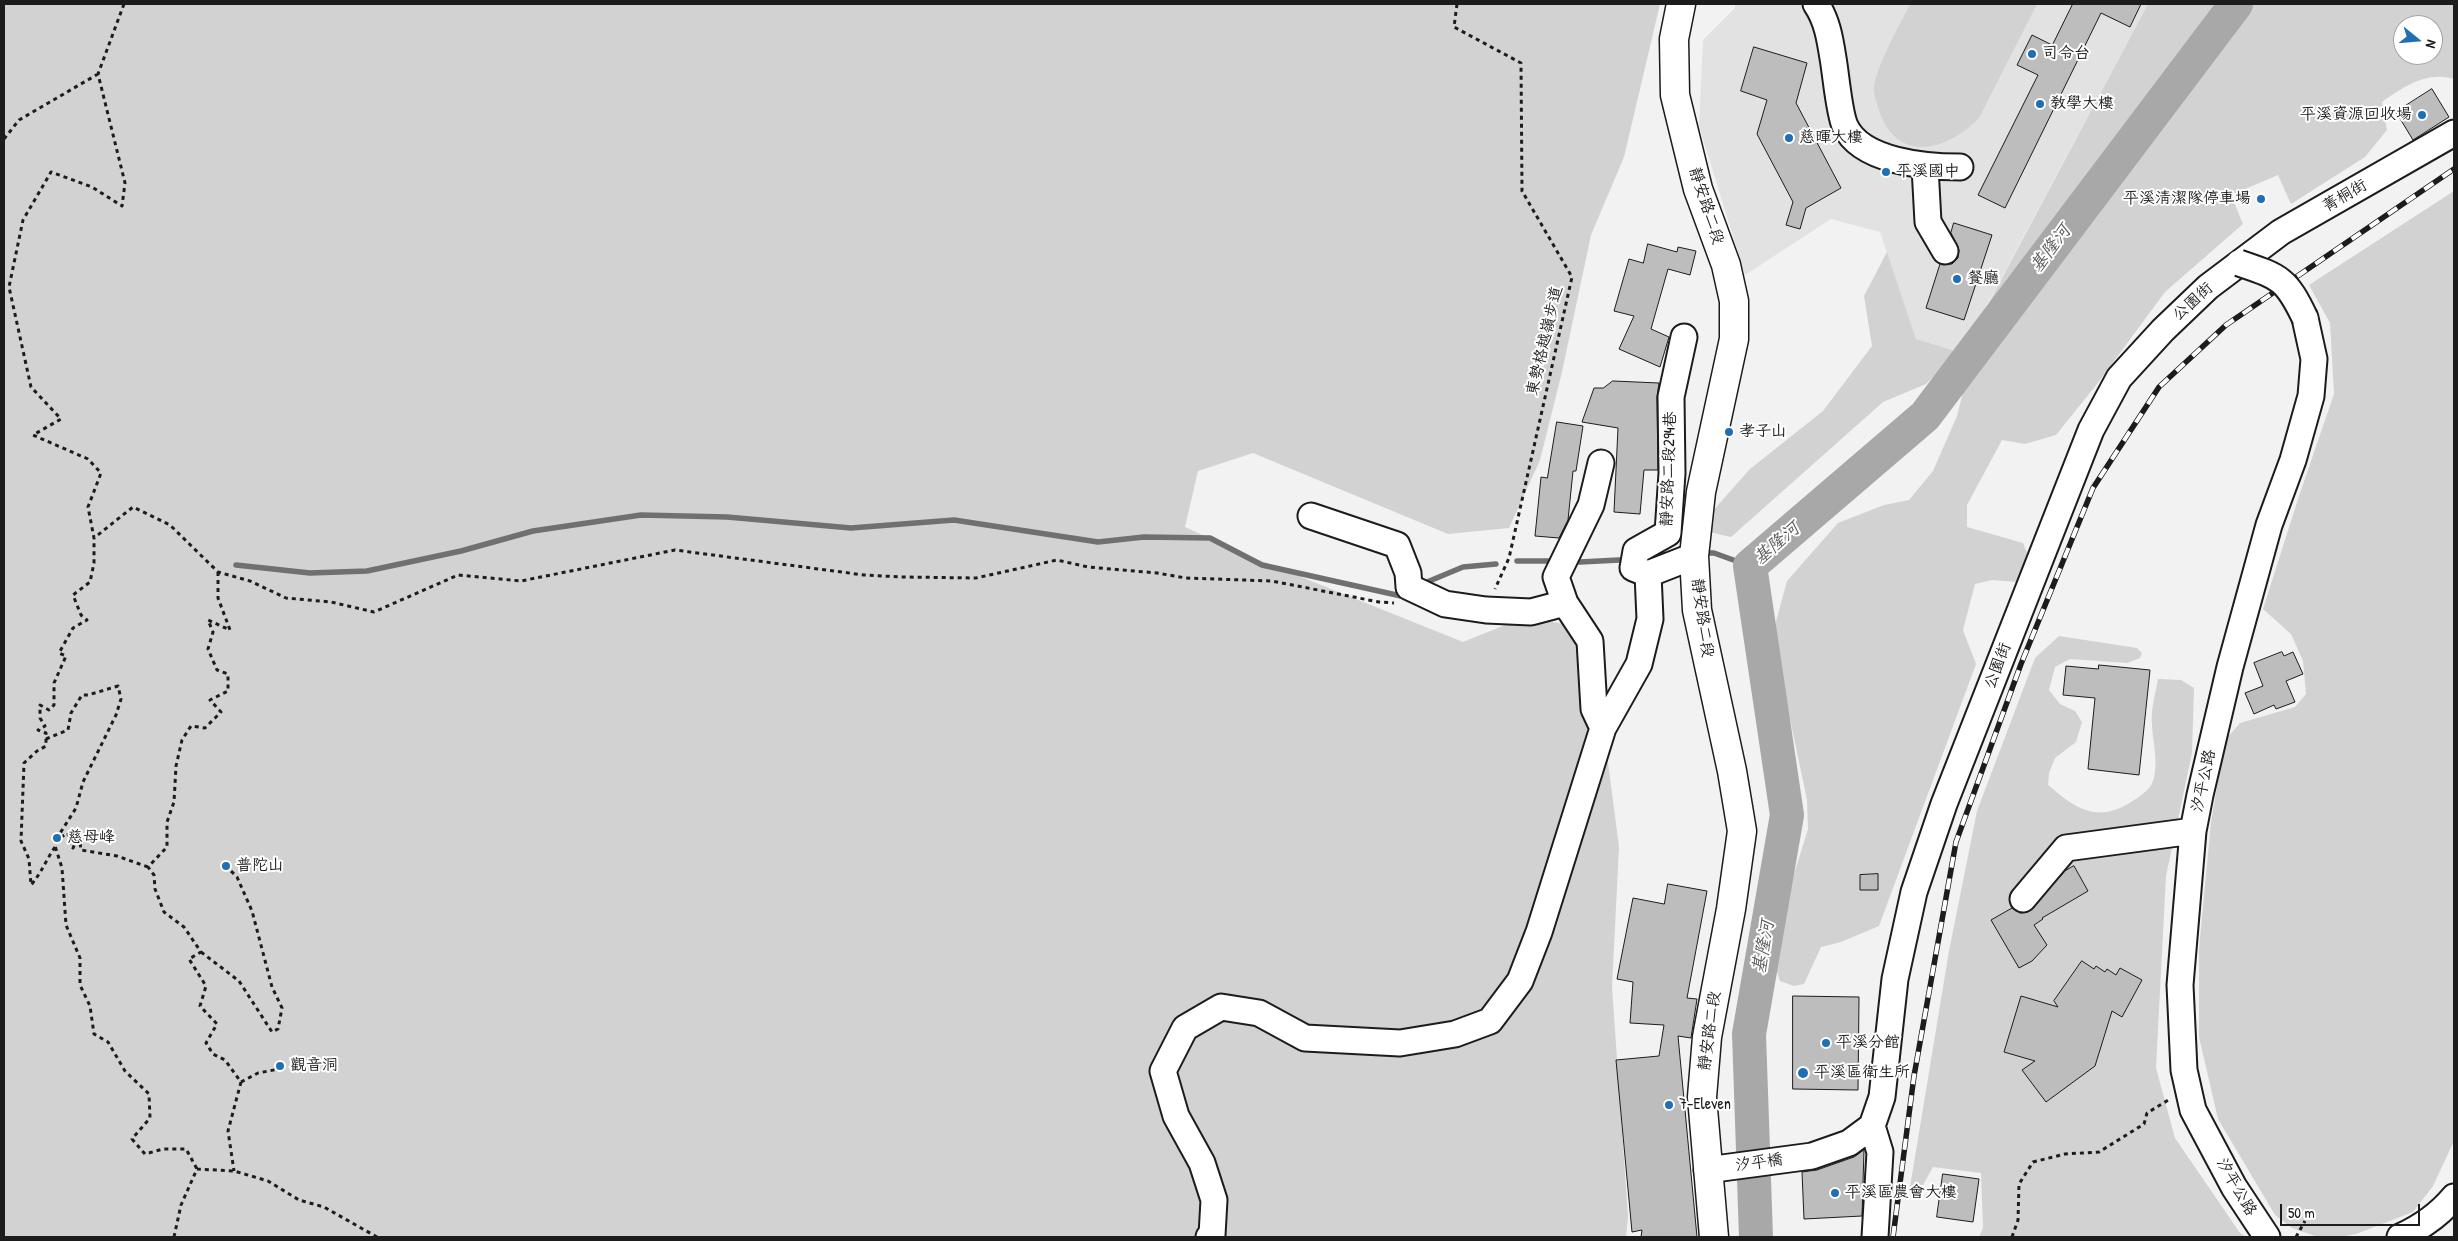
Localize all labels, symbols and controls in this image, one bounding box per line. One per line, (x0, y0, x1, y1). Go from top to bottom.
north arrow (2393, 15, 2443, 65)
text: N (2422, 38, 2442, 51)
place label: 司令台 (2042, 44, 2090, 64)
marker: 司令台 (2026, 48, 2038, 60)
place label: 教學大樓 (2050, 94, 2114, 114)
marker: 教學大樓 (2034, 98, 2046, 110)
place label: 平溪資源回收場 (2300, 105, 2412, 125)
marker: 平溪資源回收場 (2416, 109, 2428, 121)
place label: 慈暉大樓 (1799, 128, 1863, 148)
marker: 慈暉大樓 (1783, 132, 1795, 144)
place label: 平溪國中 (1896, 162, 1960, 182)
street label: 靜安路二段 (1685, 165, 1727, 247)
marker: 平溪國中 (1880, 166, 1892, 178)
street label: 菁桐街 (2319, 176, 2371, 216)
place label: 平溪清潔隊停車場 (2123, 189, 2251, 209)
marker: 平溪清潔隊停車場 (2255, 193, 2267, 205)
water label: 基隆河 (2026, 221, 2076, 277)
place label: 餐廳 (1967, 269, 1999, 289)
marker: 餐廳 (1951, 273, 1963, 285)
street label: 公園街 (2169, 279, 2217, 325)
street label: 東勢格越嶺步道 (1523, 284, 1567, 398)
street label: 靜安路二段294巷 (1657, 411, 1681, 527)
place label: 孝子山 (1739, 422, 1787, 442)
marker: 孝子山 (1723, 426, 1735, 438)
water label: 基隆河 (1750, 518, 1804, 570)
street label: 靜安路二段 (1687, 577, 1717, 659)
street label: 公園街 (1980, 640, 2016, 692)
street label: 汐平公路 (2188, 748, 2220, 814)
place label: 慈母峰 (67, 828, 115, 848)
marker: 慈母峰 (51, 832, 63, 844)
place label: 普陀山 (236, 856, 284, 876)
marker: 普陀山 (220, 860, 232, 872)
water label: 基隆河 (1749, 919, 1779, 975)
street label: 靜安路二段 (1695, 990, 1725, 1072)
place label: 平溪分館 (1836, 1033, 1900, 1053)
marker: 平溪分館 (1820, 1037, 1832, 1049)
place label: 觀音洞 (290, 1056, 338, 1076)
marker: 觀音洞 (274, 1060, 286, 1072)
place label: 平溪區衛生所 (1814, 1063, 1910, 1083)
marker: 平溪區衛生所 (1796, 1066, 1810, 1080)
place label: 7-Eleven (1679, 1095, 1731, 1115)
marker: 7-Eleven (1663, 1099, 1675, 1111)
street label: 汐平橋 (1734, 1150, 1784, 1176)
street label: 汐平公路 (2212, 1154, 2260, 1220)
place label: 平溪區農會大樓 (1845, 1183, 1957, 1203)
marker: 平溪區農會大樓 (1829, 1187, 1841, 1199)
scale bar (2283, 1194, 2423, 1226)
text: 50 m (2288, 1202, 2315, 1223)

